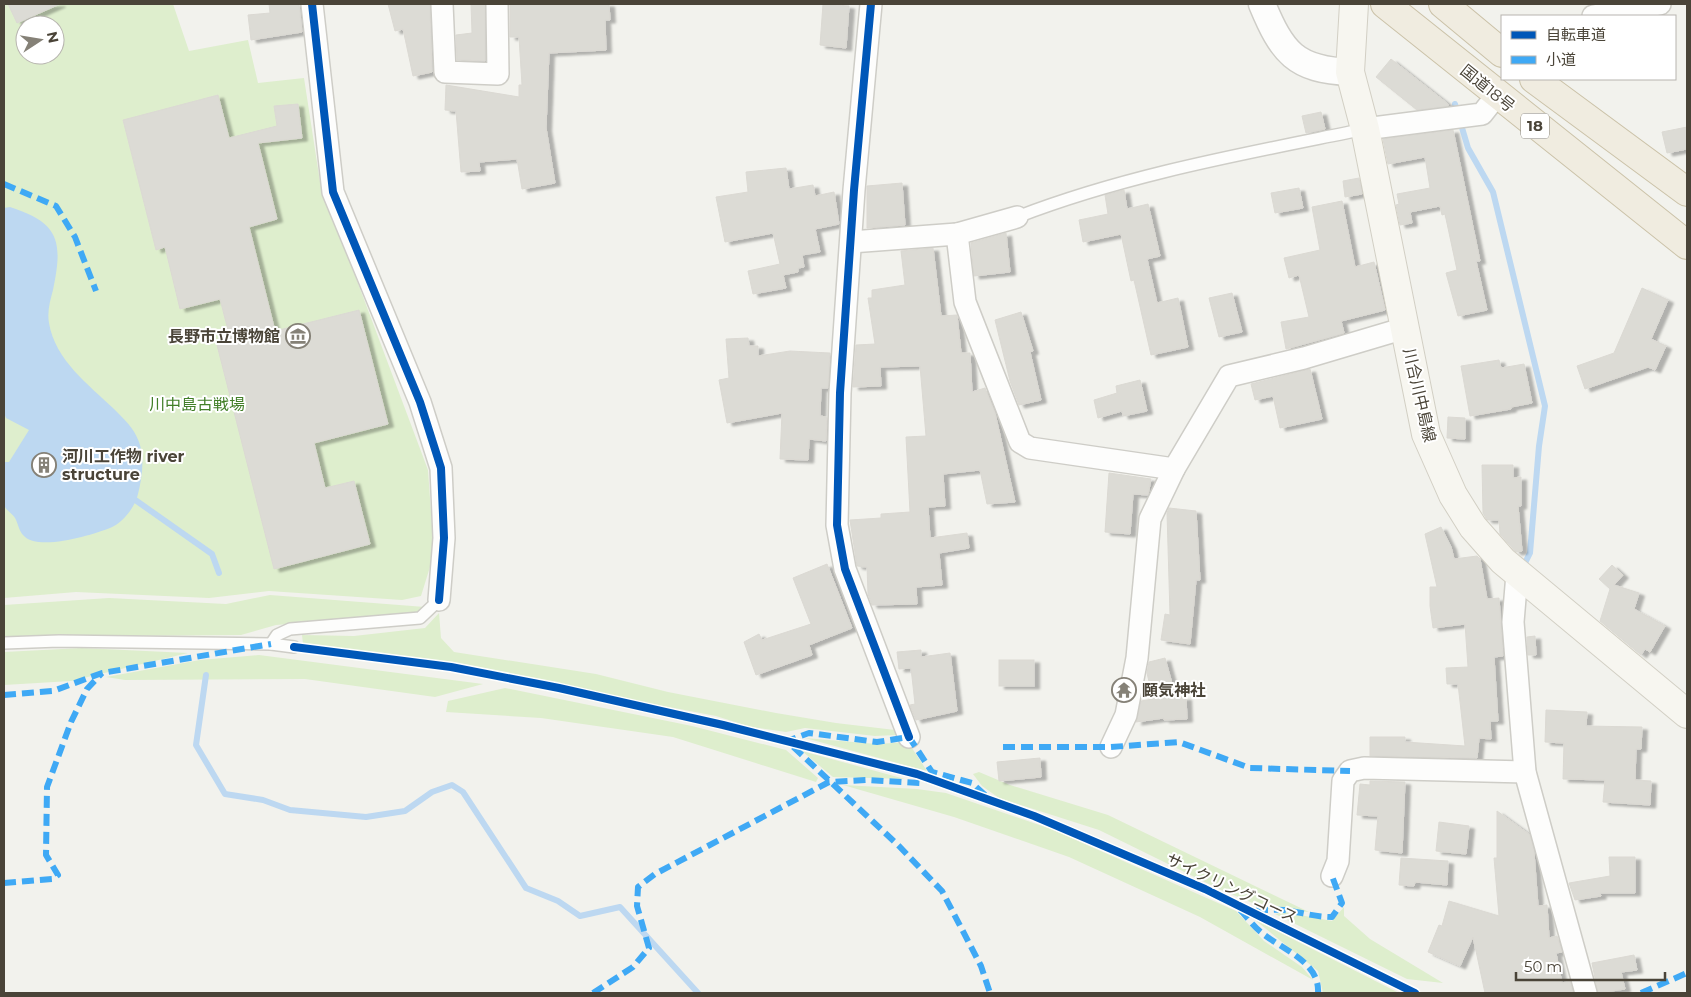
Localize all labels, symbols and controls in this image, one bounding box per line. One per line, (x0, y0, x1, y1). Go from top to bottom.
north arrow (15, 15, 65, 65)
legend (1501, 15, 1676, 80)
text: 自転車道 (1546, 25, 1606, 44)
text: N (43, 30, 63, 45)
text: 小道 (1546, 50, 1576, 69)
street label: 国道18号 (1457, 61, 1519, 116)
road number: 18 (1521, 114, 1549, 138)
museum icon: 長野市立博物館 (285, 323, 311, 349)
place label: 長野市立博物館 (168, 327, 280, 346)
street label: 川合川中島線 (1399, 346, 1440, 444)
park label: 川中島古戦場 (149, 395, 245, 414)
place label: 河川工作物 river structure (62, 447, 185, 484)
building icon: 河川工作物 river structure (31, 452, 57, 478)
temple icon: 頥気神社 (1111, 677, 1137, 703)
place label: 頥気神社 (1142, 681, 1206, 700)
street label: サイクリングコース (1163, 850, 1301, 927)
scale bar (1516, 950, 1665, 982)
text: 50 m (1524, 957, 1562, 976)

